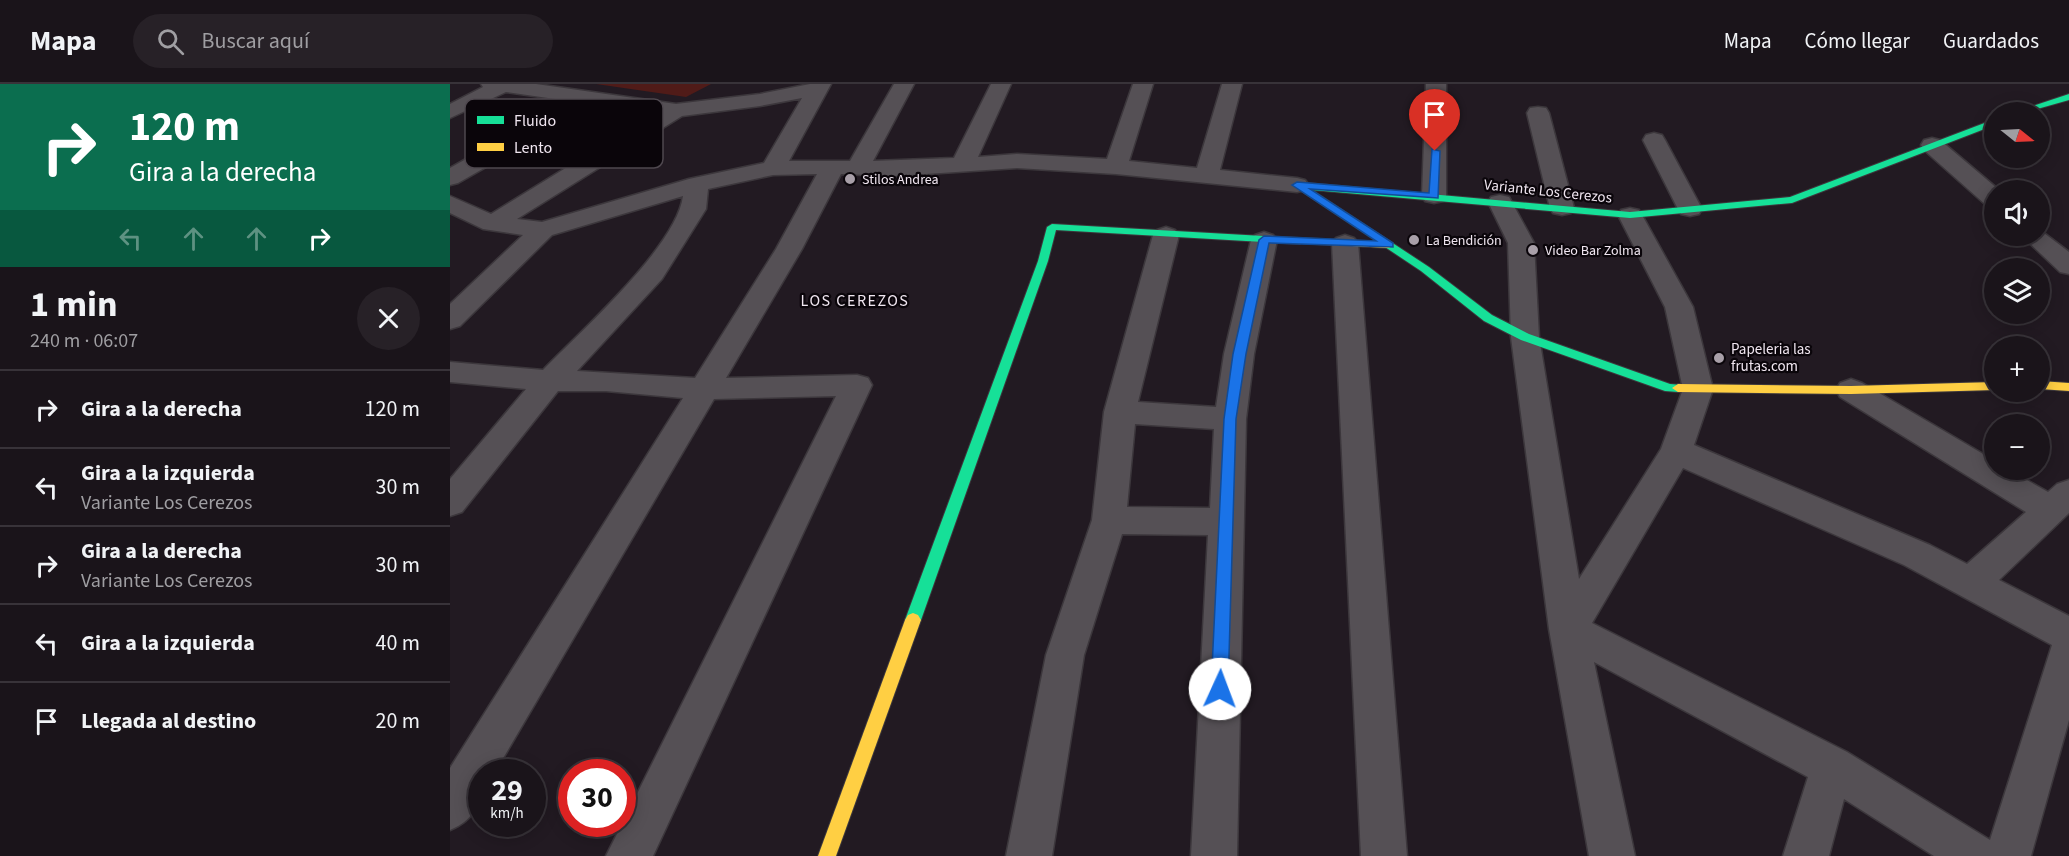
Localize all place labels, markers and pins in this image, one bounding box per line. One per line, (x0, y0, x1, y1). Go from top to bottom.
pin (1409, 89, 1460, 151)
place label: Stilos Andrea (862, 170, 939, 190)
marker: Stilos Andrea (843, 172, 857, 186)
place label: La Bendición (1426, 231, 1502, 251)
marker: La Bendición (1407, 233, 1421, 247)
place label: Video Bar Zolma (1545, 241, 1641, 261)
marker: Video Bar Zolma (1526, 243, 1540, 257)
place label: Papeleria las frutas.com (1731, 339, 1811, 377)
marker: Papeleria las frutas.com (1712, 351, 1726, 365)

